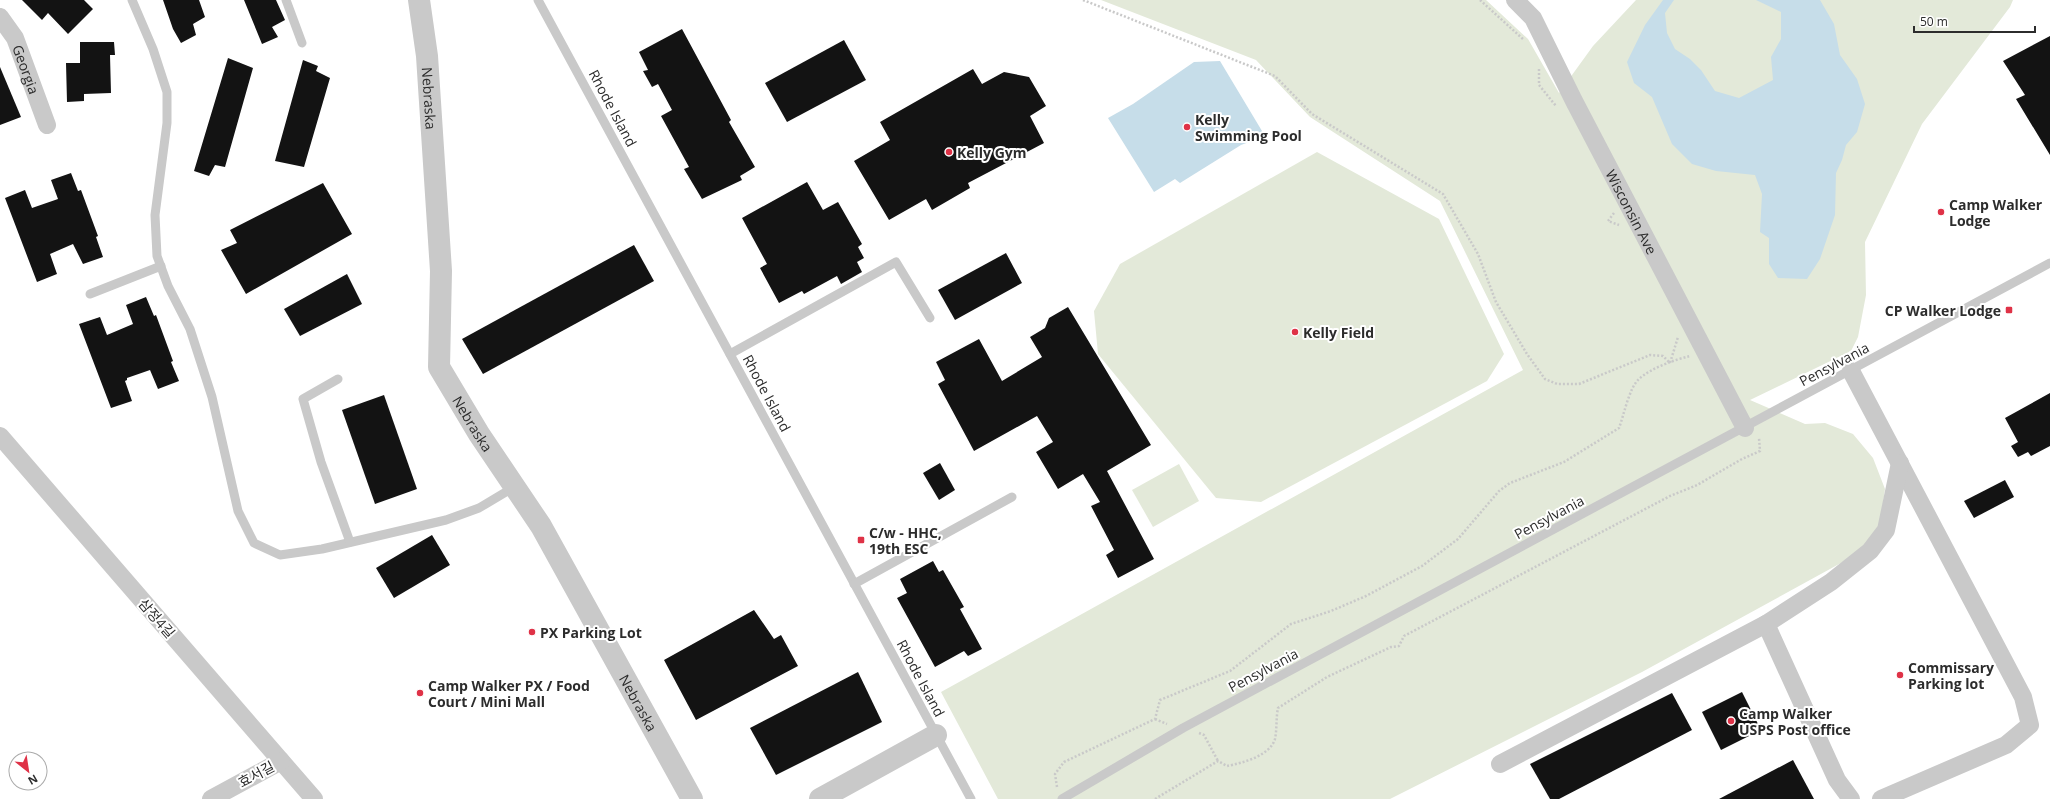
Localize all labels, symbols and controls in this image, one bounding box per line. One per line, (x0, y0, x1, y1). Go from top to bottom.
scale bar (1914, 8, 2035, 34)
text: 50 m (1920, 13, 1948, 30)
street label: Georgia (9, 42, 44, 96)
street label: Rhode Island (585, 66, 641, 150)
street label: Nebraska (418, 67, 441, 130)
place label: Kelly Swimming Pool (1195, 110, 1302, 145)
marker: Kelly Swimming Pool (1182, 122, 1192, 132)
place label: Kelly Gym (957, 143, 1027, 162)
marker: Kelly Gym (944, 147, 954, 157)
street label: Wisconsin Ave (1602, 166, 1662, 257)
place label: Camp Walker Lodge (1949, 195, 2043, 230)
marker: Camp Walker Lodge (1936, 207, 1946, 217)
place label: CP Walker Lodge (1885, 301, 2001, 320)
marker: CP Walker Lodge (2004, 305, 2014, 315)
place label: Kelly Field (1303, 323, 1374, 342)
marker: Kelly Field (1290, 327, 1300, 337)
street label: Pensylvania (1796, 338, 1872, 390)
street label: Rhode Island (739, 351, 795, 435)
street label: Nebraska (449, 392, 498, 455)
street label: Pensylvania (1511, 491, 1587, 543)
place label: C/w - HHC, 19th ESC (869, 523, 942, 558)
marker: C/w - HHC, 19th ESC (856, 535, 866, 545)
street label: 삼정4길 (135, 594, 179, 642)
place label: PX Parking Lot (540, 623, 642, 642)
marker: PX Parking Lot (527, 627, 537, 637)
street label: Rhode Island (893, 636, 949, 720)
street label: Pensylvania (1225, 644, 1301, 696)
place label: Commissary Parking lot (1908, 658, 1994, 693)
marker: Commissary Parking lot (1895, 670, 1905, 680)
street label: Nebraska (615, 671, 662, 735)
place label: Camp Walker PX / Food Court / Mini Mall (428, 676, 590, 711)
marker: Camp Walker PX / Food Court / Mini Mall (415, 688, 425, 698)
place label: Camp Walker USPS Post office (1739, 704, 1851, 739)
marker: Camp Walker USPS Post office (1726, 716, 1736, 726)
north arrow (8, 751, 48, 791)
street label: 효서길 (234, 757, 278, 791)
text: N (26, 771, 41, 789)

